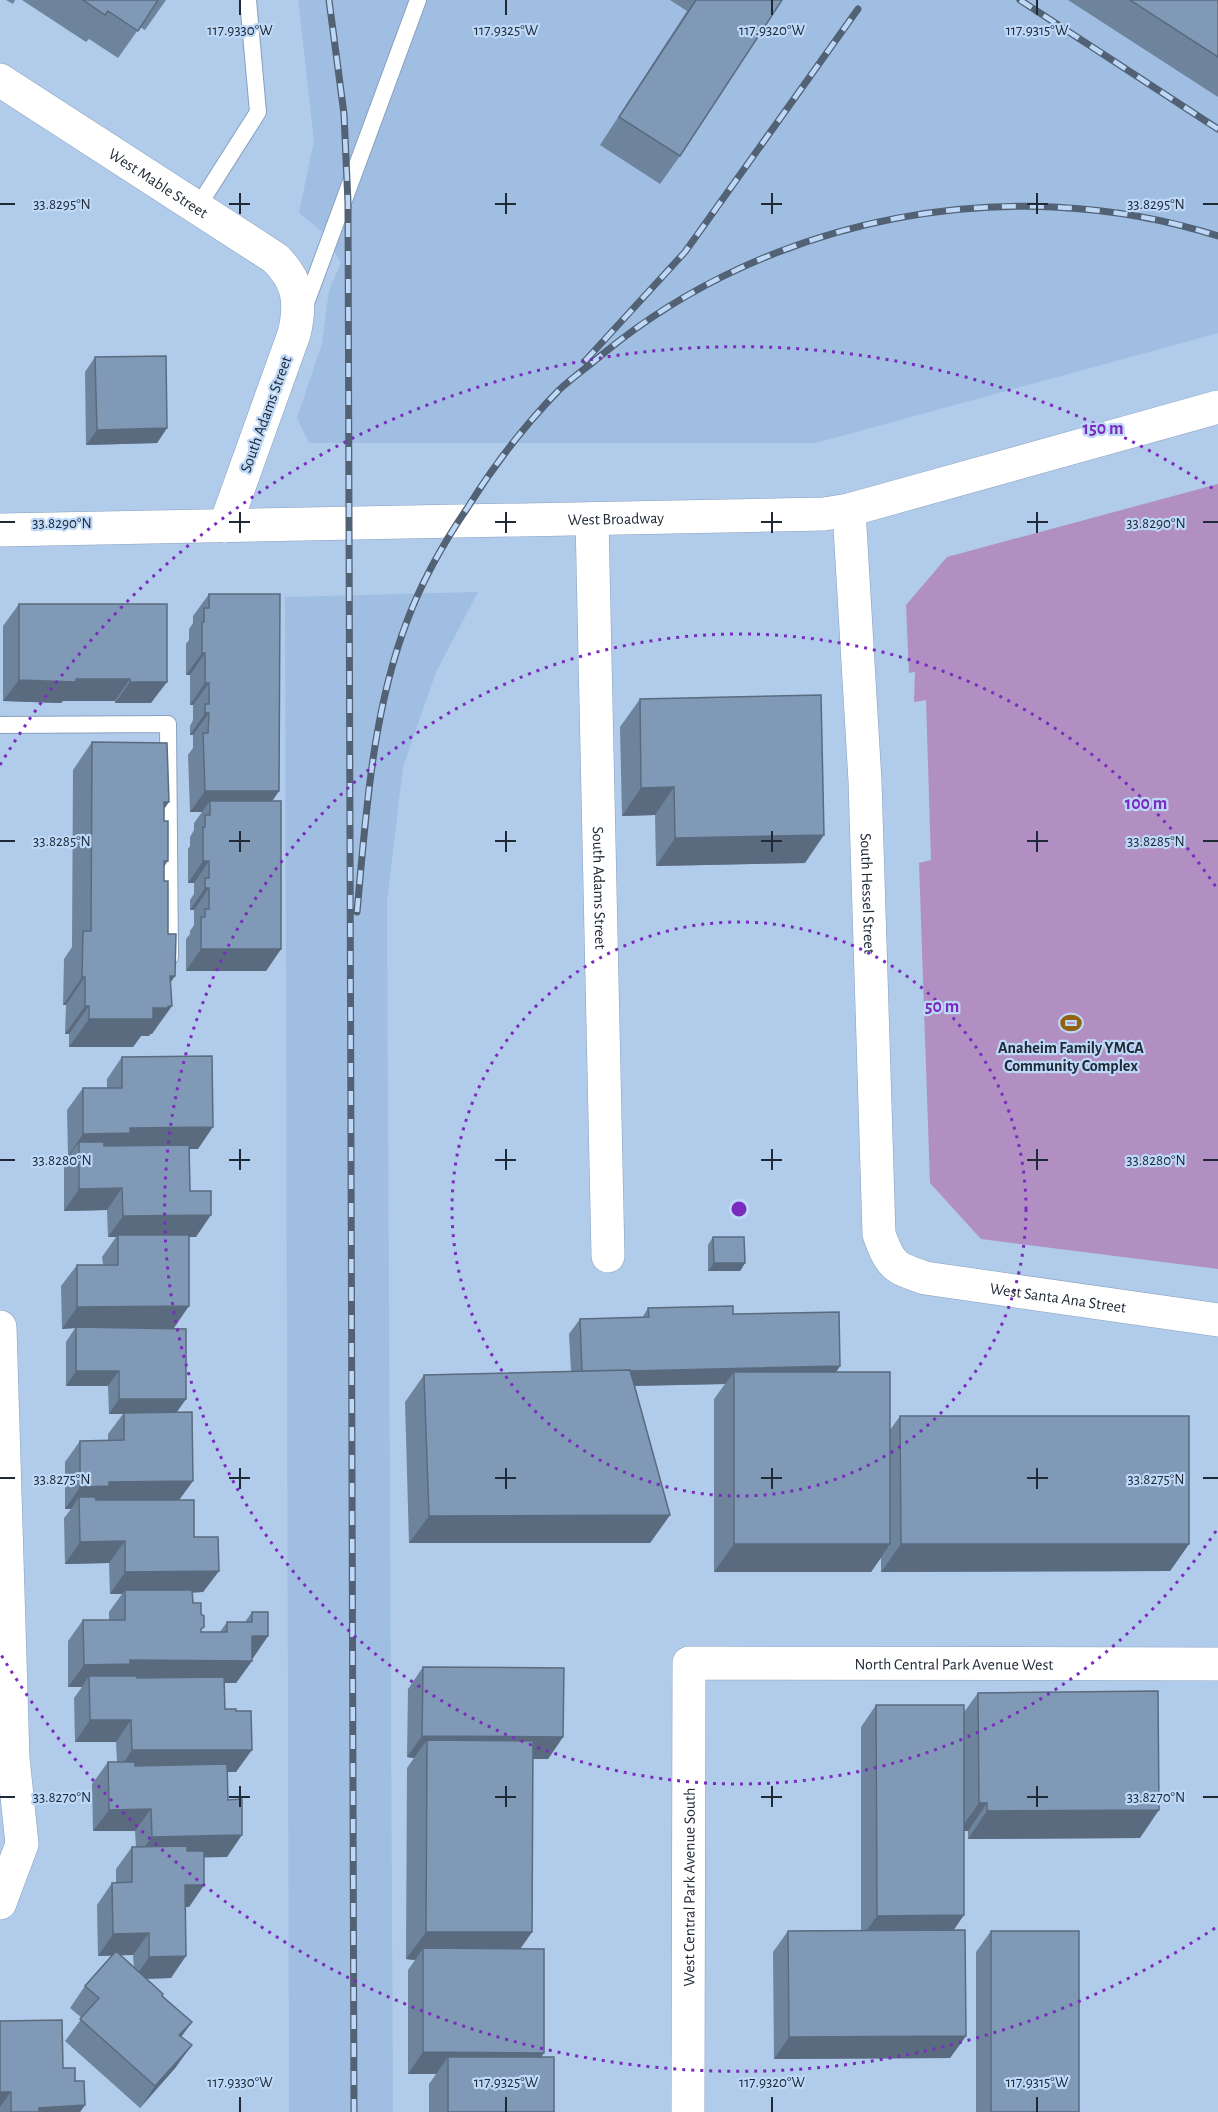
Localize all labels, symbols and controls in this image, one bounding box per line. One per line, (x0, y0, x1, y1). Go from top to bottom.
text: 117.9330°W (207, 23, 273, 38)
text: 117.9325°W (474, 23, 539, 38)
text: 117.9320°W (739, 23, 806, 38)
text: 117.9315°W (1006, 23, 1069, 38)
street label: West Mable Street (106, 146, 211, 221)
text: 33.8295°N (33, 197, 91, 212)
text: 33.8295°N (1127, 197, 1185, 212)
street label: South Adams Street (237, 354, 294, 475)
text: 150 m (1083, 420, 1123, 438)
street label: West Broadway (568, 510, 664, 528)
text: 33.8290°N (32, 516, 92, 531)
text: 33.8290°N (1126, 516, 1186, 531)
text: 100 m (1125, 795, 1167, 813)
street label: South Adams Street (590, 826, 608, 950)
street label: South Hessel Street (858, 833, 877, 954)
text: 33.8285°N (33, 834, 91, 849)
text: 33.8285°N (1127, 834, 1185, 849)
text: 50 m (925, 998, 959, 1016)
sports icon: Anaheim Family YMCA Community Complex (1059, 1011, 1083, 1035)
place label: Anaheim Family YMCA Community Complex (998, 1040, 1144, 1075)
text: 33.8280°N (32, 1153, 92, 1168)
text: 33.8280°N (1126, 1153, 1186, 1168)
centre of rings (729, 1199, 749, 1219)
street label: West Santa Ana Street (989, 1280, 1127, 1316)
text: 33.8275°N (34, 1472, 90, 1487)
text: 33.8275°N (1128, 1472, 1184, 1487)
street label: North Central Park Avenue West (854, 1656, 1054, 1673)
street label: West Central Park Avenue South (681, 1788, 698, 1986)
text: 33.8270°N (33, 1790, 91, 1805)
text: 33.8270°N (1127, 1790, 1185, 1805)
text: 117.9330°W (207, 2075, 273, 2090)
text: 117.9325°W (474, 2075, 539, 2090)
text: 117.9320°W (739, 2075, 806, 2090)
text: 117.9315°W (1006, 2075, 1069, 2090)

